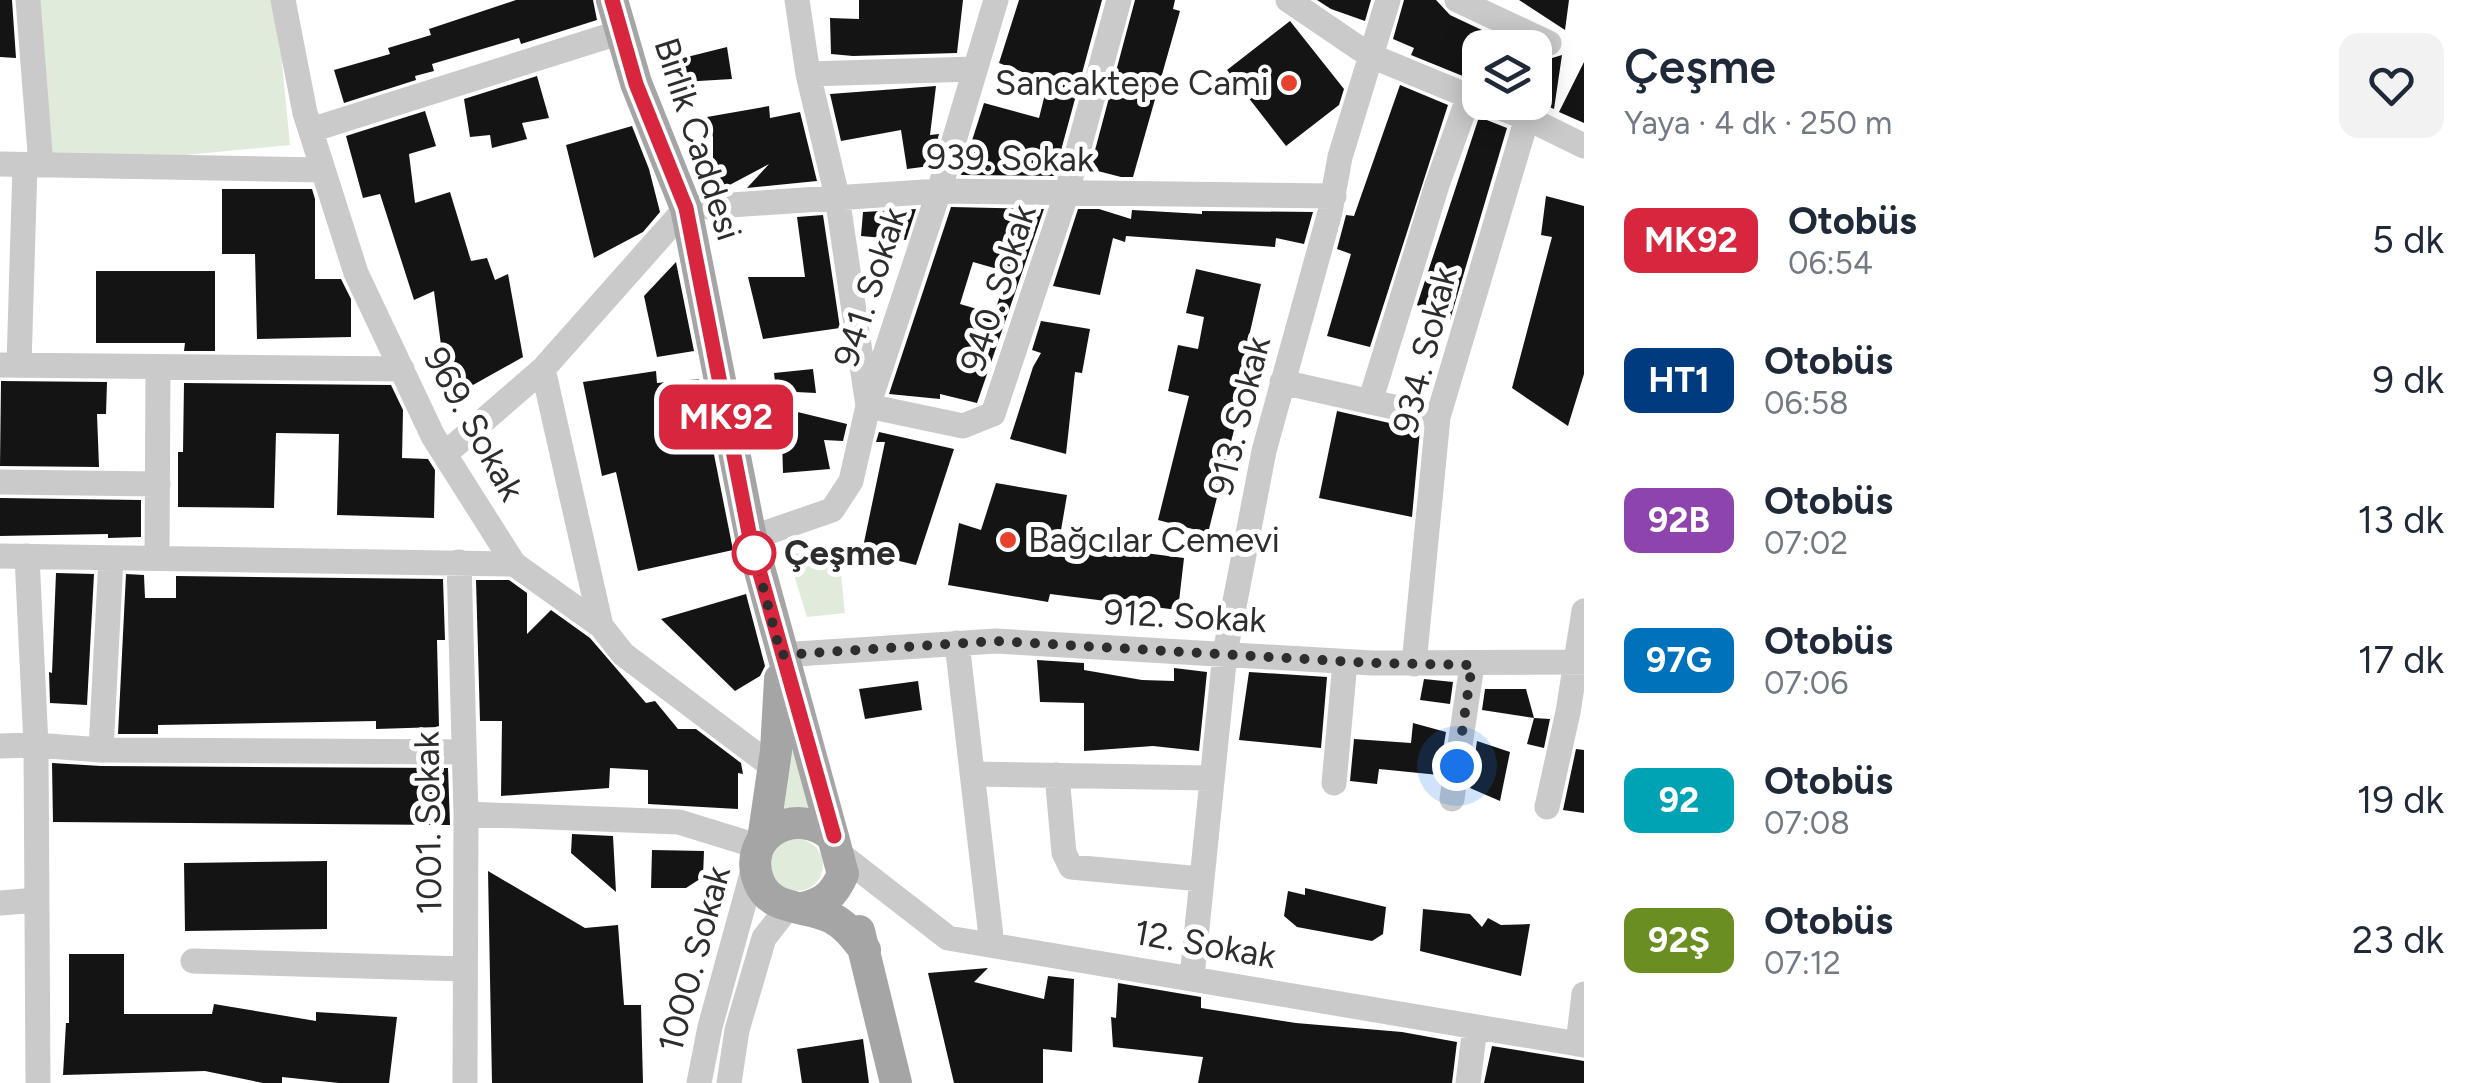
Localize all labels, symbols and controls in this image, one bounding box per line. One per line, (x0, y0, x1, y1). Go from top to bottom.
map controls (1462, 30, 1552, 120)
button: layers (1462, 30, 1552, 120)
street label: Birlik Caddesi (646, 32, 750, 246)
button: heart (2339, 33, 2444, 138)
text: Çeşme (1624, 37, 1776, 95)
place label: Sancaktepe Cami (995, 62, 1269, 104)
marker: Sancaktepe Cami (1278, 72, 1300, 94)
text: Yaya · 4 dk · 250 m (1624, 104, 1892, 142)
street label: 939. Sokak (926, 136, 1094, 180)
text: Otobüs (1788, 198, 1917, 244)
street label: 940. Sokak (951, 199, 1045, 377)
street label: 941. Sokak (825, 202, 915, 372)
text: 5 dk (2372, 217, 2444, 263)
text: MK92 (1644, 219, 1738, 261)
text: 06:54 (1788, 244, 1873, 282)
street label: 934. Sokak (1384, 263, 1466, 437)
street label: 913. Sokak (1199, 332, 1279, 500)
text: Otobüs (1764, 338, 1893, 384)
street label: 969. Sokak (415, 340, 533, 508)
text: 9 dk (2372, 357, 2444, 403)
text: HT1 (1648, 359, 1710, 401)
line badge: MK92 (656, 384, 796, 450)
text: 06:58 (1764, 384, 1849, 422)
text: MK92 (679, 396, 773, 438)
text: Otobüs (1764, 478, 1893, 524)
text: 13 dk (2358, 497, 2444, 543)
text: 92B (1648, 499, 1710, 541)
place label: Bağcılar Cemevi (1028, 519, 1280, 561)
text: 07:02 (1764, 524, 1848, 562)
marker: Bağcılar Cemevi (997, 529, 1019, 551)
marker: Çeşme (733, 532, 775, 574)
place label: Çeşme (784, 532, 896, 574)
street label: 912. Sokak (1103, 591, 1267, 641)
text: Otobüs (1764, 618, 1893, 664)
text: 17 dk (2358, 637, 2444, 683)
text: 97G (1646, 639, 1712, 681)
text: 07:06 (1764, 664, 1848, 702)
street label: 1001. Sokak (405, 731, 451, 915)
your location (1432, 741, 1482, 791)
text: Otobüs (1764, 758, 1893, 804)
text: 19 dk (2357, 777, 2444, 823)
text: 92 (1659, 779, 1699, 821)
text: 07:08 (1764, 804, 1850, 842)
street label: 1000. Sokak (649, 861, 739, 1057)
text: Otobüs (1764, 898, 1893, 944)
street label: 12. Sokak (1131, 911, 1279, 977)
text: 23 dk (2352, 917, 2444, 963)
text: 92Ş (1648, 919, 1710, 961)
text: 07:12 (1764, 944, 1841, 982)

